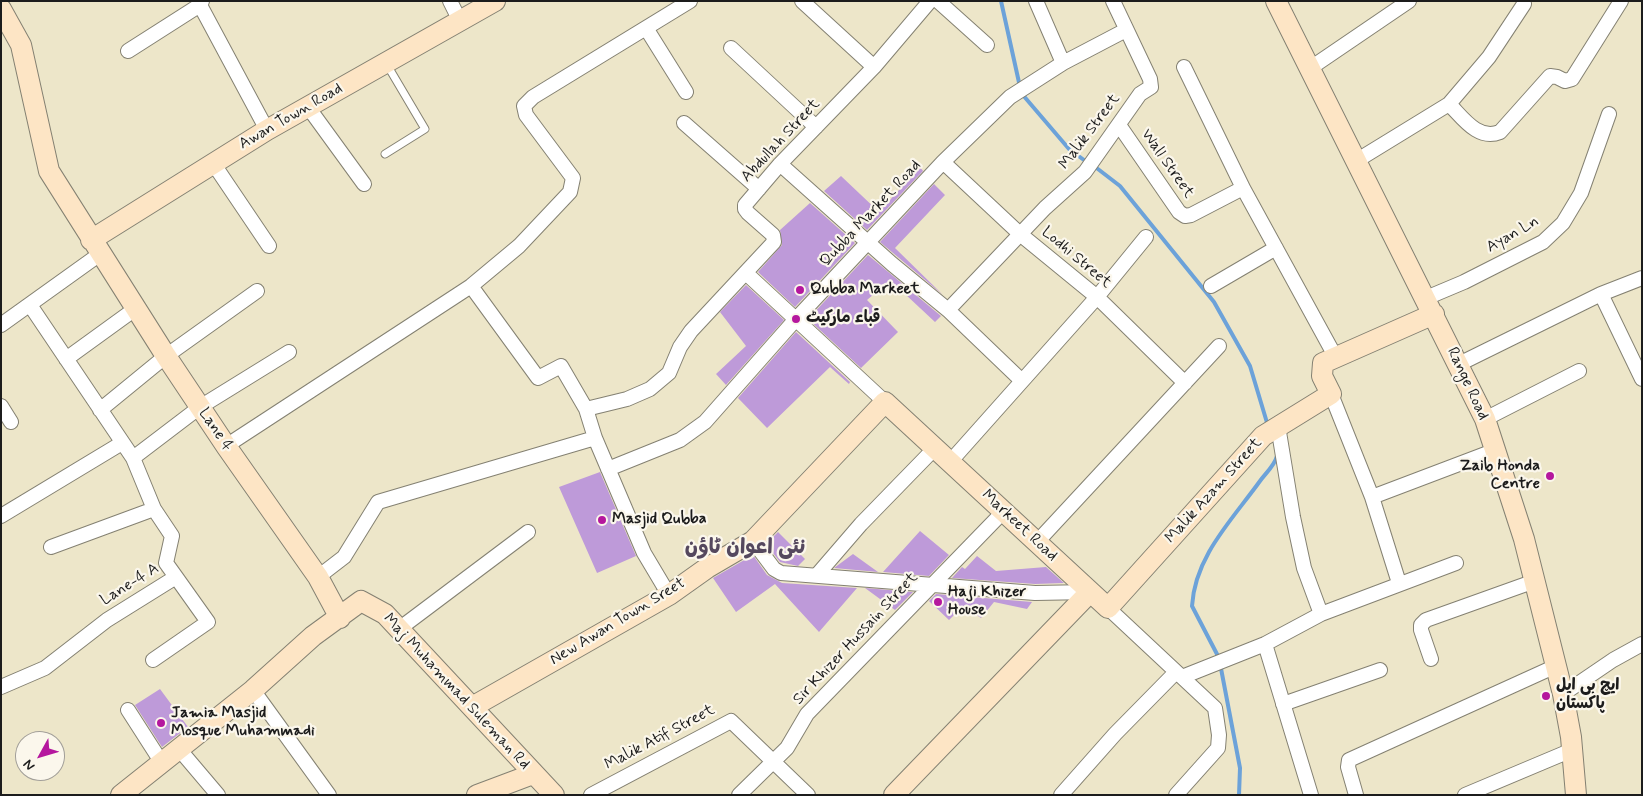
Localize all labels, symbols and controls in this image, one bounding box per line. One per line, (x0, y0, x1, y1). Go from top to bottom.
street label: Awan Town Road (236, 80, 346, 154)
street label: Malik Street (1055, 90, 1125, 174)
street label: Abdullah Street (737, 95, 825, 187)
street label: Wall Street (1136, 126, 1198, 202)
street label: Qubba Market Road (816, 156, 926, 272)
street label: Ayan Ln (1483, 212, 1543, 258)
street label: Lodhi Street (1037, 223, 1115, 293)
place label: Qubba Markeet (810, 280, 920, 300)
marker: Qubba Markeet (794, 284, 806, 296)
place label: قباء مارکیٹ (806, 309, 880, 329)
marker: قباء مارکیٹ (790, 313, 802, 325)
street label: Range Road (1442, 345, 1492, 423)
street label: Lane 4 (194, 405, 236, 455)
street label: Malik Azam Street (1162, 434, 1266, 548)
place label: Zaib Honda Centre (1460, 457, 1540, 495)
marker: Zaib Honda Centre (1544, 470, 1556, 482)
street label: Markeet Road (977, 486, 1061, 566)
place label: Masjid Qubba (612, 510, 707, 530)
marker: Masjid Qubba (596, 514, 608, 526)
district label: نئی اعوان ٹاؤن (685, 536, 805, 562)
street label: Lane-4 A (97, 559, 163, 611)
street label: Sir Khizer Hussain Street (790, 569, 922, 709)
street label: New Awan Town Sreet (547, 574, 689, 670)
place label: Haji Khizer House (948, 583, 1026, 621)
marker: Haji Khizer House (932, 596, 944, 608)
street label: Maj Muhammad Suleman Rd (378, 610, 534, 774)
place label: ایچ بی ایل پاکستان (1556, 677, 1619, 715)
marker: ایچ بی ایل پاکستان (1540, 690, 1552, 702)
street label: Malik Atif Street (602, 701, 718, 775)
place label: Jamia Masjid Mosque Muhammadi (171, 704, 315, 742)
marker: Jamia Masjid Mosque Muhammadi (155, 717, 167, 729)
north arrow (15, 731, 65, 781)
text: N (19, 756, 39, 774)

